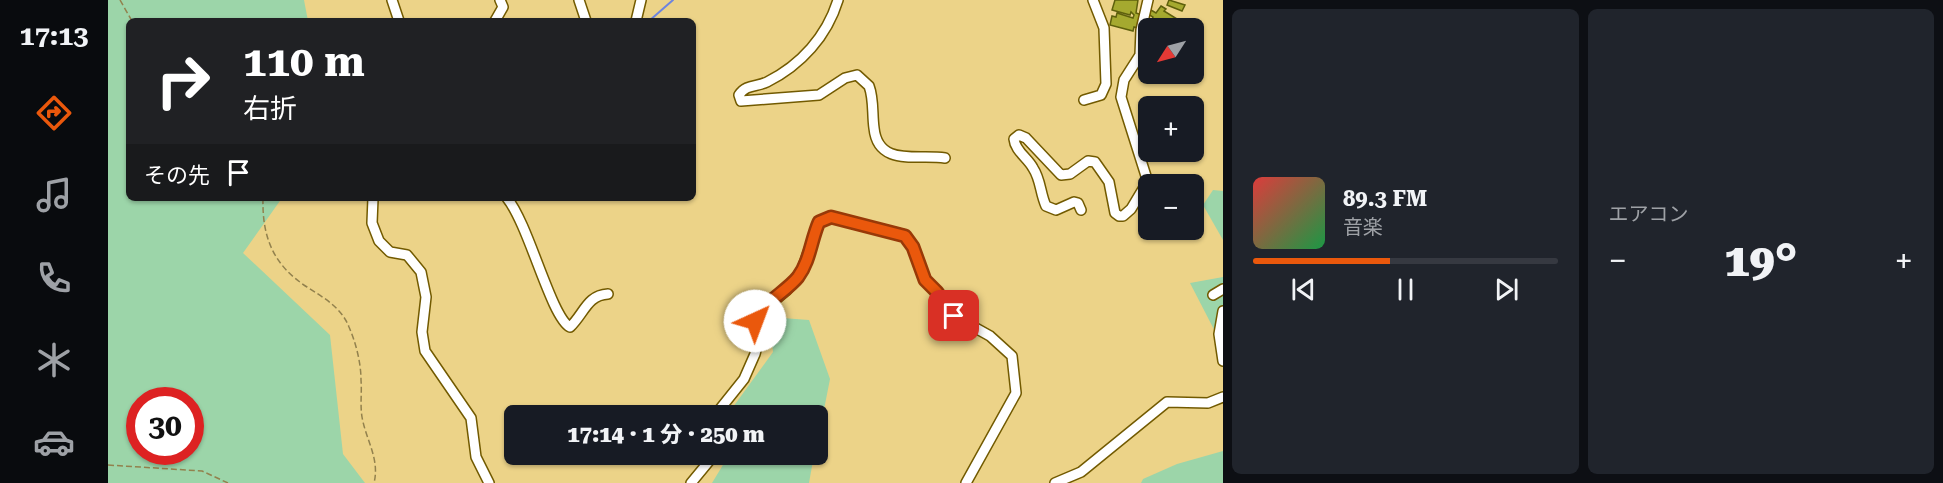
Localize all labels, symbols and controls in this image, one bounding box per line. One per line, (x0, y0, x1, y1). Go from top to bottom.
north arrow (1138, 18, 1204, 84)
map controls (1138, 18, 1204, 240)
text: 17:13 (20, 20, 88, 52)
text: 110 m (243, 37, 365, 86)
icon: right (144, 42, 222, 120)
icon: directions (33, 92, 75, 134)
text: 右折 (243, 93, 297, 125)
button: + (1138, 96, 1204, 162)
icon: arrive (222, 156, 255, 189)
text: その先 (144, 163, 210, 188)
icon: music (33, 174, 75, 216)
button: − (1138, 174, 1204, 240)
text: 89.3 FM (1343, 186, 1427, 211)
text: エアコン (1609, 202, 1689, 226)
text: 音楽 (1343, 215, 1383, 239)
text: 19° (1724, 234, 1797, 287)
text: − (1609, 241, 1627, 280)
text: + (1895, 241, 1913, 280)
icon: phone (33, 257, 75, 299)
icon: previous (1287, 273, 1320, 306)
icon: pause (1389, 273, 1422, 306)
icon: next (1490, 273, 1523, 306)
position arrow (723, 289, 787, 353)
pin (928, 290, 979, 341)
icon: arrive (937, 299, 970, 332)
icon: climate (33, 339, 75, 381)
speed limit sign: 30 (126, 387, 204, 465)
icon: car (33, 421, 75, 463)
text: 17:14 · 1 分 · 250 m (567, 422, 765, 447)

